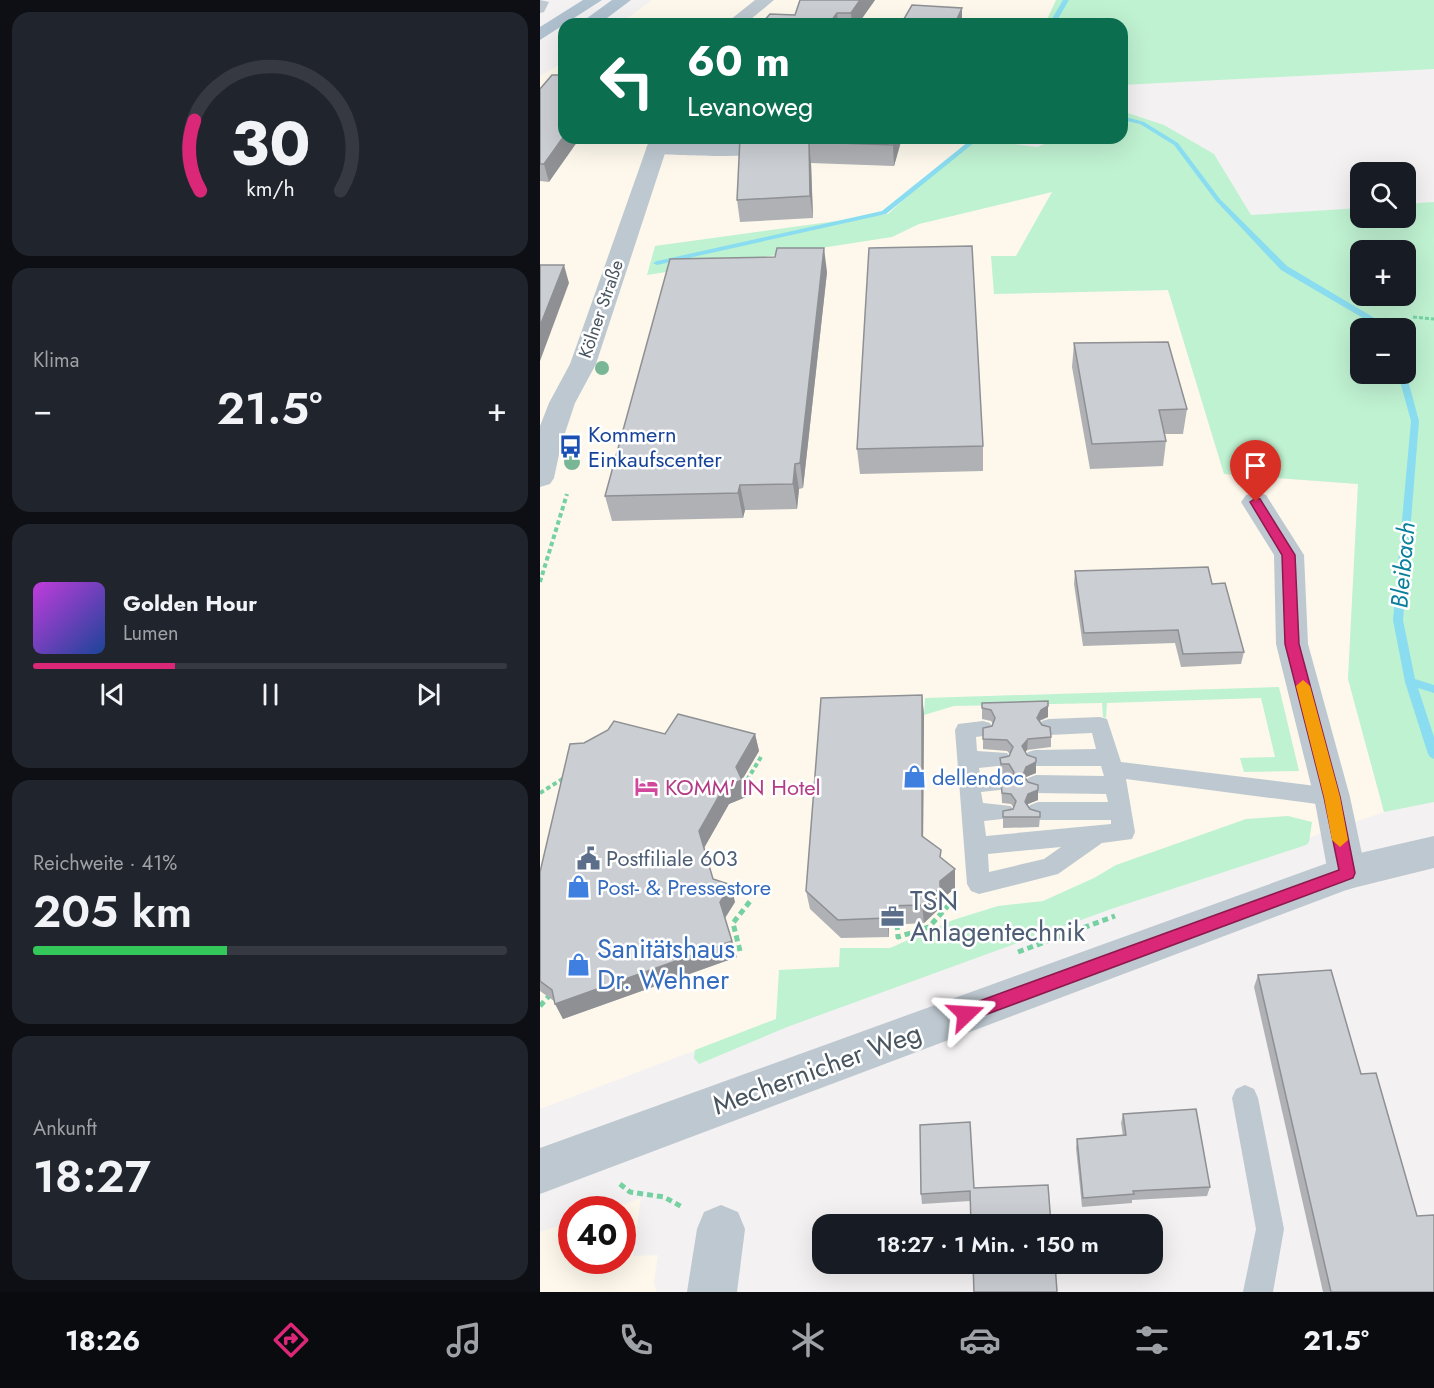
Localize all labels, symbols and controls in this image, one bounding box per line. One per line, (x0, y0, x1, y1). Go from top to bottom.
text: 60 m (687, 31, 790, 92)
icon: left (588, 42, 666, 120)
text: Levanoweg (687, 87, 813, 126)
text: 30 (230, 98, 310, 188)
map controls (1350, 162, 1416, 384)
button: search (1350, 162, 1416, 228)
text: km/h (246, 173, 294, 204)
button: + (1350, 240, 1416, 306)
street label: Kölner Straße (572, 256, 630, 362)
button: − (1350, 318, 1416, 384)
text: Klima (33, 346, 79, 375)
text: 21.5° (217, 376, 322, 441)
text: − (33, 386, 52, 433)
text: + (487, 386, 507, 433)
place label: Kommern Einkaufscenter (588, 418, 722, 475)
bus stop icon: Kommern Einkaufscenter (557, 434, 583, 460)
pin (1230, 440, 1281, 502)
icon: arrive (1239, 449, 1272, 482)
water label: Bleibach (1381, 520, 1424, 609)
text: Golden Hour (123, 587, 257, 619)
text: Lumen (123, 619, 179, 648)
icon: previous (96, 678, 129, 711)
icon: pause (254, 678, 287, 711)
icon: next (412, 678, 445, 711)
place label: dellendoc (932, 761, 1024, 793)
shop icon: dellendoc (901, 764, 927, 790)
place label: KOMM' IN Hotel (665, 771, 821, 803)
hotel icon: KOMM' IN Hotel (634, 774, 660, 800)
place label: Postfiliale 603 (606, 842, 738, 874)
public building icon: Postfiliale 603 (575, 845, 601, 871)
text: Reichweite · 41% (33, 849, 177, 878)
place label: Post- & Pressestore (597, 871, 771, 903)
shop icon: Post- & Pressestore (566, 874, 592, 900)
text: 205 km (33, 879, 192, 944)
place label: TSN Anlagentechnik (910, 881, 1085, 951)
office icon: TSN Anlagentechnik (879, 904, 905, 930)
place label: Sanitätshaus Dr. Wehner (597, 929, 735, 999)
shop icon: Sanitätshaus Dr. Wehner (566, 952, 592, 978)
position arrow (934, 982, 998, 1046)
street label: Mechernicher Weg (707, 1013, 927, 1124)
text: Ankunft (33, 1114, 97, 1143)
text: 18:27 (33, 1144, 151, 1209)
speed limit sign: 40 (558, 1196, 636, 1274)
text: 18:27 · 1 Min. · 150 m (876, 1228, 1099, 1260)
icon: directions (270, 1319, 312, 1361)
icon: music (443, 1319, 485, 1361)
icon: phone (615, 1319, 657, 1361)
icon: climate (787, 1319, 829, 1361)
icon: car (959, 1319, 1001, 1361)
icon: filters (1131, 1319, 1173, 1361)
text: 18:26 (65, 1321, 140, 1360)
text: 21.5° (1303, 1321, 1369, 1360)

